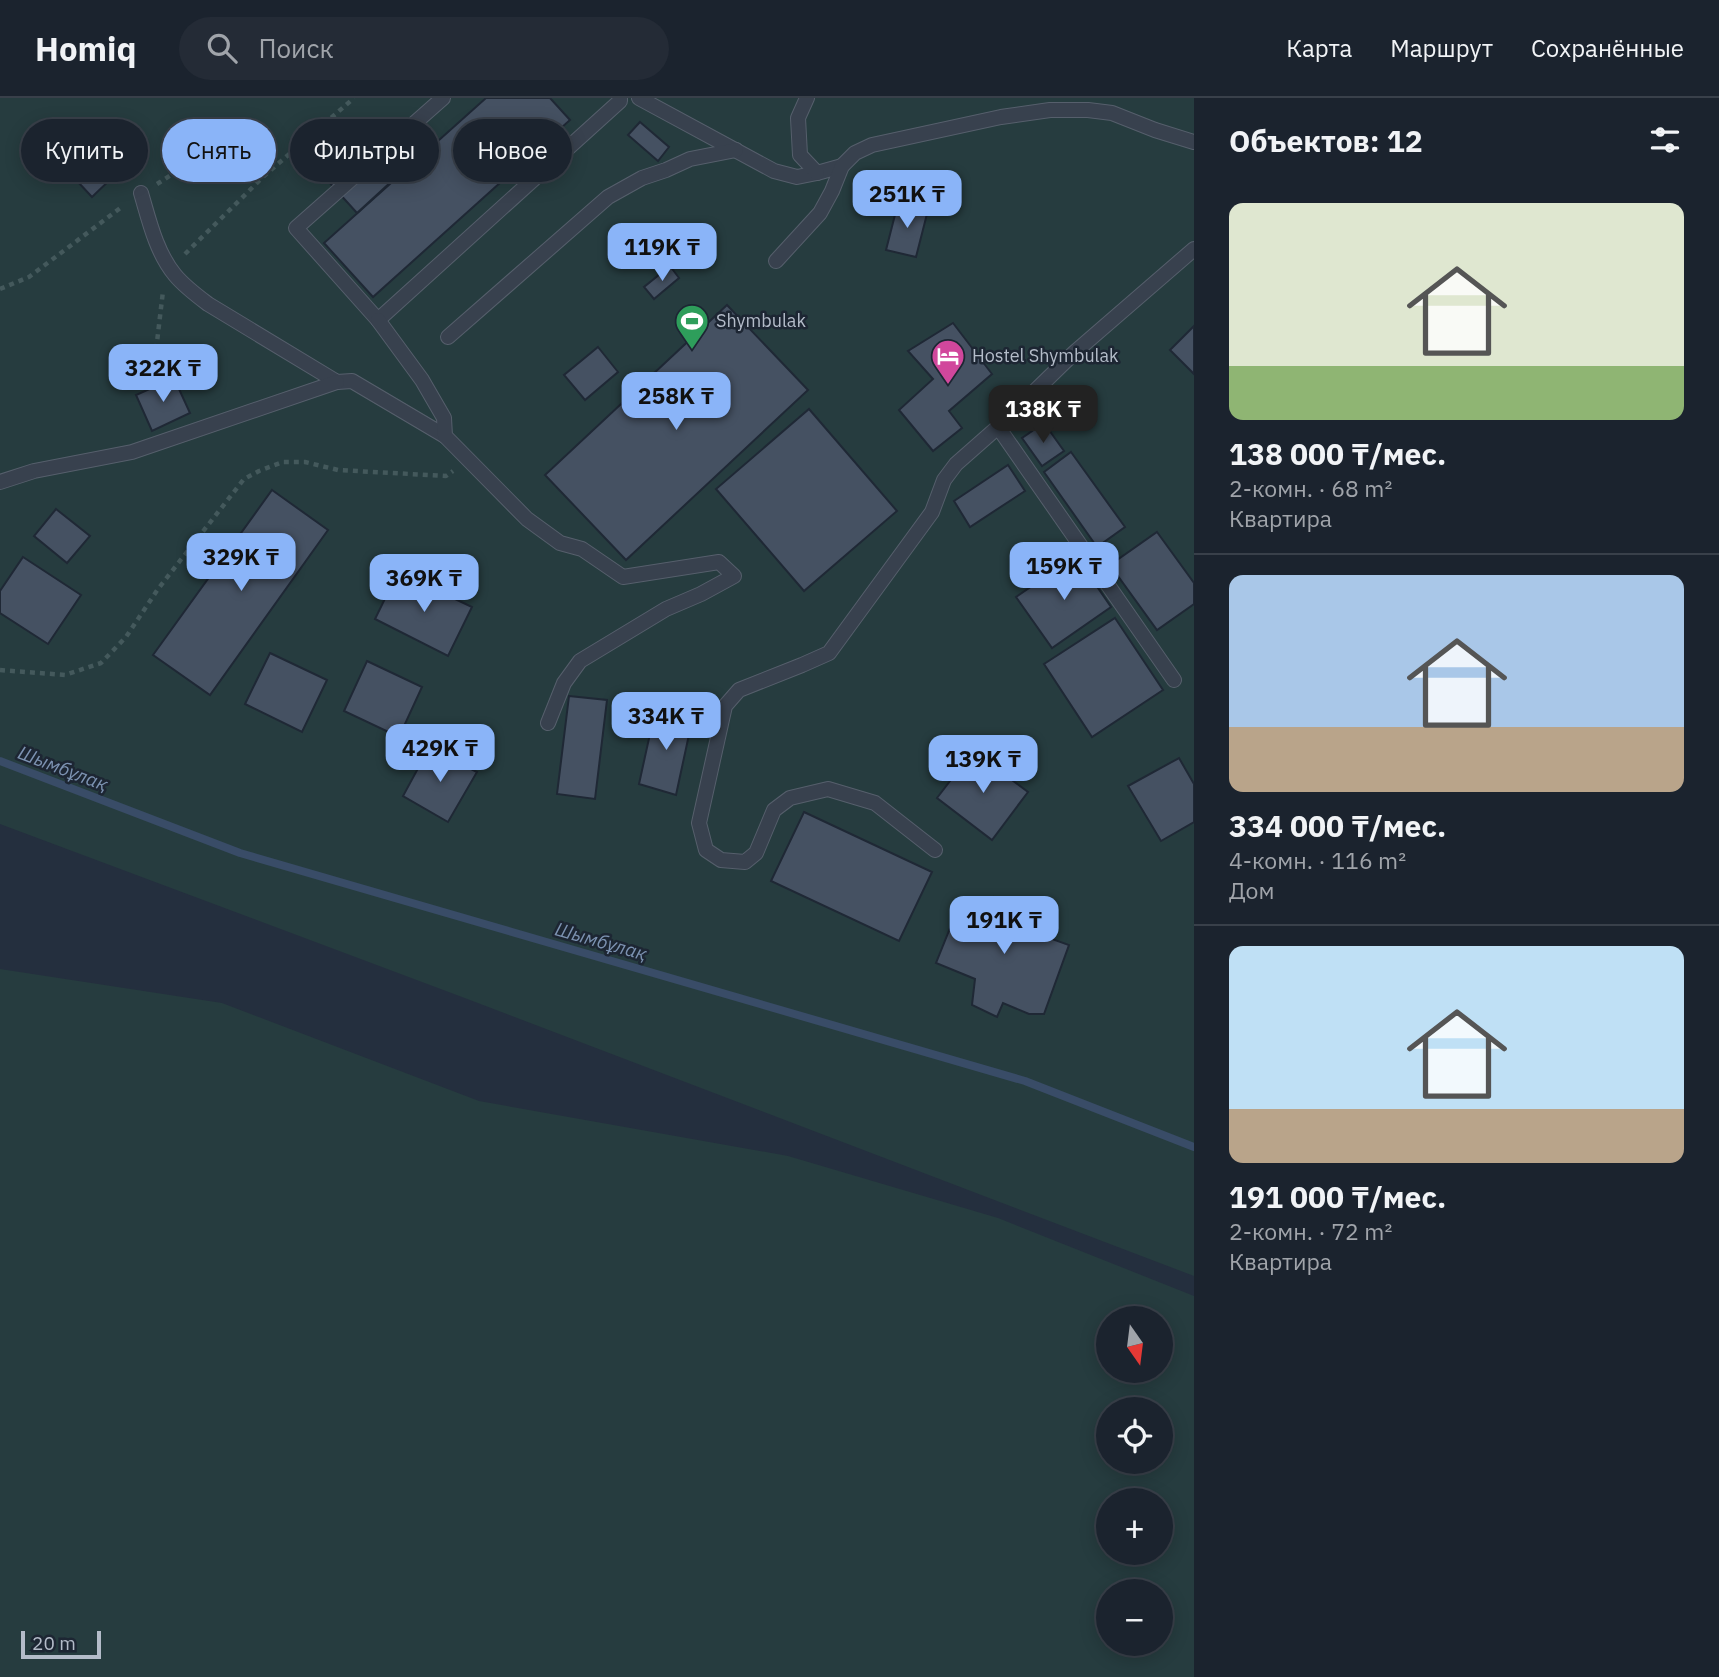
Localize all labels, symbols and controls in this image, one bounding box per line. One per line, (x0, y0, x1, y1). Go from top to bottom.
search box (179, 17, 669, 80)
text: Homiq (35, 27, 137, 70)
icon: search (203, 29, 241, 67)
text: Поиск (259, 31, 334, 65)
text: Карта (1286, 32, 1352, 64)
text: Маршрут (1390, 32, 1493, 64)
text: Сохранённые (1531, 32, 1684, 64)
chip: Купить (21, 119, 148, 182)
chip: Снять (162, 119, 276, 182)
chip: Фильтры (290, 119, 439, 182)
chip: Новое (453, 119, 572, 182)
text: Объектов: 12 (1229, 121, 1423, 160)
icon: filters (1646, 121, 1684, 159)
pin: 251K ₸ (850, 170, 964, 230)
text: 251K ₸ (869, 178, 945, 208)
pin: 119K ₸ (605, 223, 719, 283)
text: 119K ₸ (624, 231, 700, 261)
icon: home (1394, 248, 1520, 374)
sports icon: Shymbulak (673, 302, 711, 351)
place label: Shymbulak (716, 309, 806, 332)
hotel icon: Hostel Shymbulak (929, 337, 967, 386)
pin: 322K ₸ (106, 344, 220, 404)
place label: Hostel Shymbulak (972, 344, 1119, 367)
text: 322K ₸ (125, 352, 201, 382)
pin: 258K ₸ (619, 372, 733, 432)
text: 258K ₸ (638, 380, 714, 410)
pin: 138K ₸ (986, 386, 1100, 445)
text: 138K ₸ (1005, 393, 1081, 423)
text: 138 000 ₸/мес. (1229, 434, 1446, 473)
text: 2-комн. · 68 m² (1229, 473, 1392, 503)
text: Квартира (1229, 503, 1332, 533)
pin: 329K ₸ (184, 533, 298, 593)
text: 329K ₸ (203, 541, 279, 571)
pin: 159K ₸ (1007, 542, 1121, 602)
text: 159K ₸ (1026, 550, 1102, 580)
pin: 369K ₸ (367, 554, 481, 614)
text: 369K ₸ (386, 562, 462, 592)
icon: home (1394, 620, 1520, 746)
pin: 334K ₸ (609, 692, 723, 752)
text: 334K ₸ (628, 700, 704, 730)
pin: 429K ₸ (383, 724, 497, 784)
text: 429K ₸ (402, 732, 478, 762)
pin: 139K ₸ (926, 736, 1040, 795)
water label: Шымбұлақ (15, 740, 112, 796)
text: 139K ₸ (945, 743, 1021, 773)
text: 334 000 ₸/мес. (1229, 806, 1446, 845)
text: 4-комн. · 116 m² (1229, 845, 1406, 875)
text: Дом (1229, 875, 1274, 905)
pin: 191K ₸ (947, 896, 1061, 956)
text: 191K ₸ (966, 904, 1042, 934)
water label: Шымбұлақ (552, 916, 650, 966)
icon: home (1394, 991, 1520, 1117)
text: 191 000 ₸/мес. (1229, 1177, 1446, 1216)
text: 2-комн. · 72 m² (1229, 1216, 1392, 1246)
text: Квартира (1229, 1246, 1332, 1276)
north arrow (1096, 1306, 1172, 1382)
map controls (1096, 1306, 1173, 1656)
button: locate (1096, 1397, 1173, 1474)
button: + (1096, 1488, 1173, 1565)
button: − (1096, 1579, 1173, 1656)
scale bar (21, 1628, 102, 1660)
text: 20 m (32, 1631, 76, 1655)

